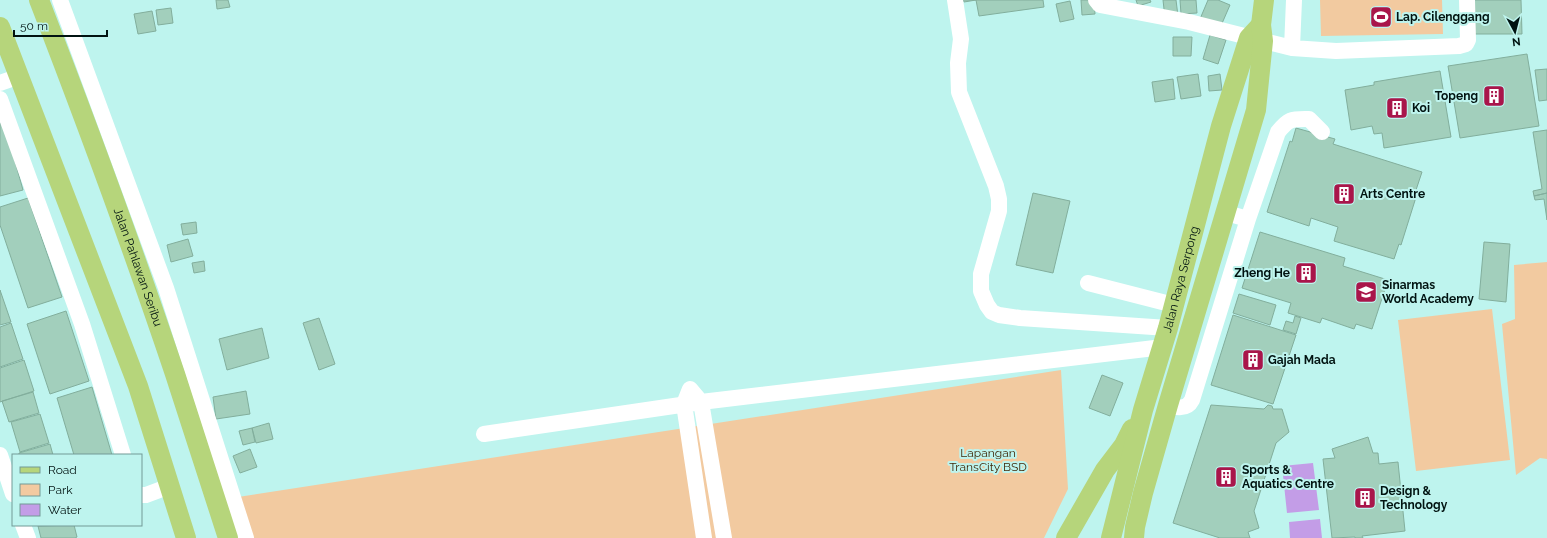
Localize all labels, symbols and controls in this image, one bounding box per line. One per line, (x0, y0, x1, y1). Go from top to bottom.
sports icon: Lap. Cilenggang (1368, 4, 1394, 30)
place label: Lap. Cilenggang (1396, 10, 1490, 24)
scale bar (14, 12, 107, 38)
north arrow (1495, 12, 1535, 52)
text: 50 m (20, 19, 48, 33)
text: N (1511, 34, 1521, 48)
building icon: Topeng (1481, 83, 1507, 109)
place label: Topeng (1435, 89, 1478, 103)
building icon: Koi (1384, 95, 1410, 121)
place label: Koi (1412, 101, 1430, 115)
building icon: Arts Centre (1331, 181, 1357, 207)
place label: Arts Centre (1360, 187, 1425, 201)
street label: Jalan Pahlawan Seribu (111, 206, 165, 328)
street label: Jalan Raya Serpong (1160, 224, 1201, 334)
building icon: Zheng He (1293, 260, 1319, 286)
place label: Zheng He (1234, 266, 1290, 280)
place label: Sinarmas World Academy (1382, 278, 1474, 306)
school or university icon: Sinarmas World Academy (1353, 279, 1379, 305)
building icon: Gajah Mada (1240, 347, 1266, 373)
place label: Gajah Mada (1268, 353, 1336, 367)
park label: Lapangan TransCity BSD (949, 446, 1027, 474)
legend (12, 454, 142, 526)
text: Road (48, 463, 77, 477)
place label: Sports & Aquatics Centre (1242, 463, 1334, 491)
building icon: Sports & Aquatics Centre (1213, 464, 1239, 490)
text: Park (48, 483, 73, 497)
place label: Design & Technology (1380, 484, 1448, 512)
building icon: Design & Technology (1352, 485, 1378, 511)
text: Water (48, 503, 82, 517)

